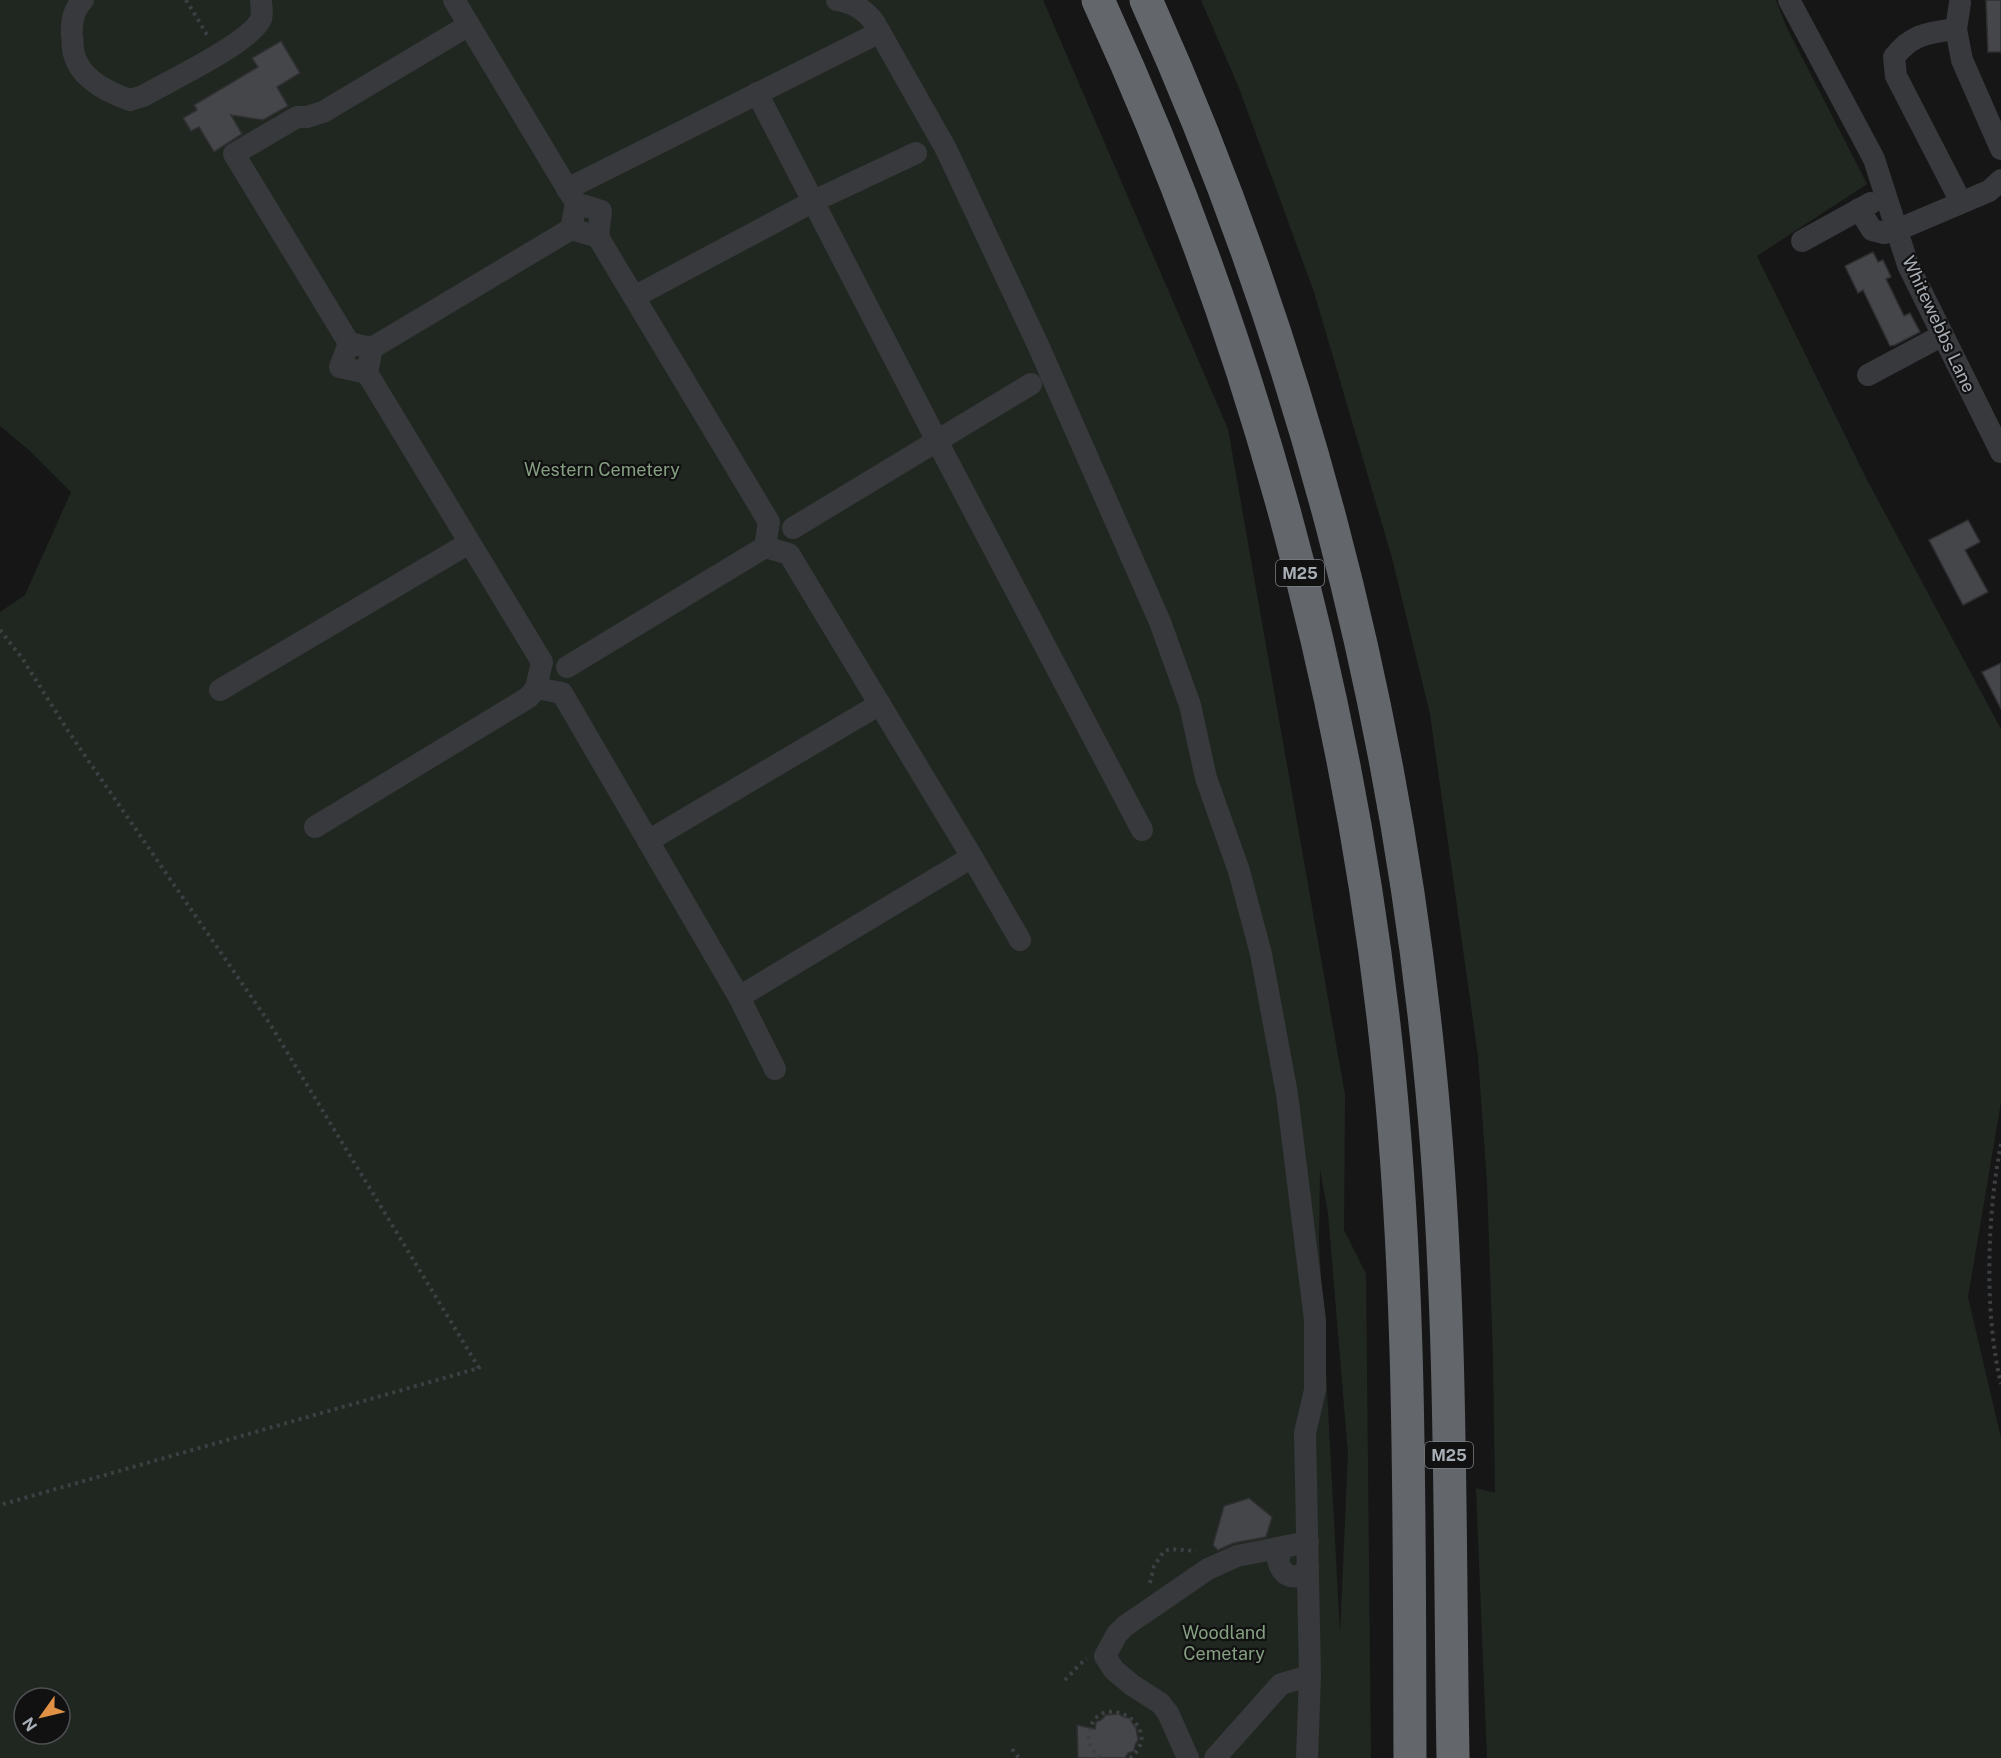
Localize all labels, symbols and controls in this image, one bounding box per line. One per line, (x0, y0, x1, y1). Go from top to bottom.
street label: Whitewebbs Lane (1898, 252, 1980, 396)
park label: Western Cemetery (524, 459, 680, 480)
road number: M25 (1276, 560, 1324, 586)
road number: M25 (1425, 1442, 1473, 1468)
park label: Woodland Cemetary (1182, 1622, 1266, 1664)
north arrow (12, 1686, 72, 1746)
text: N (19, 1714, 41, 1735)

